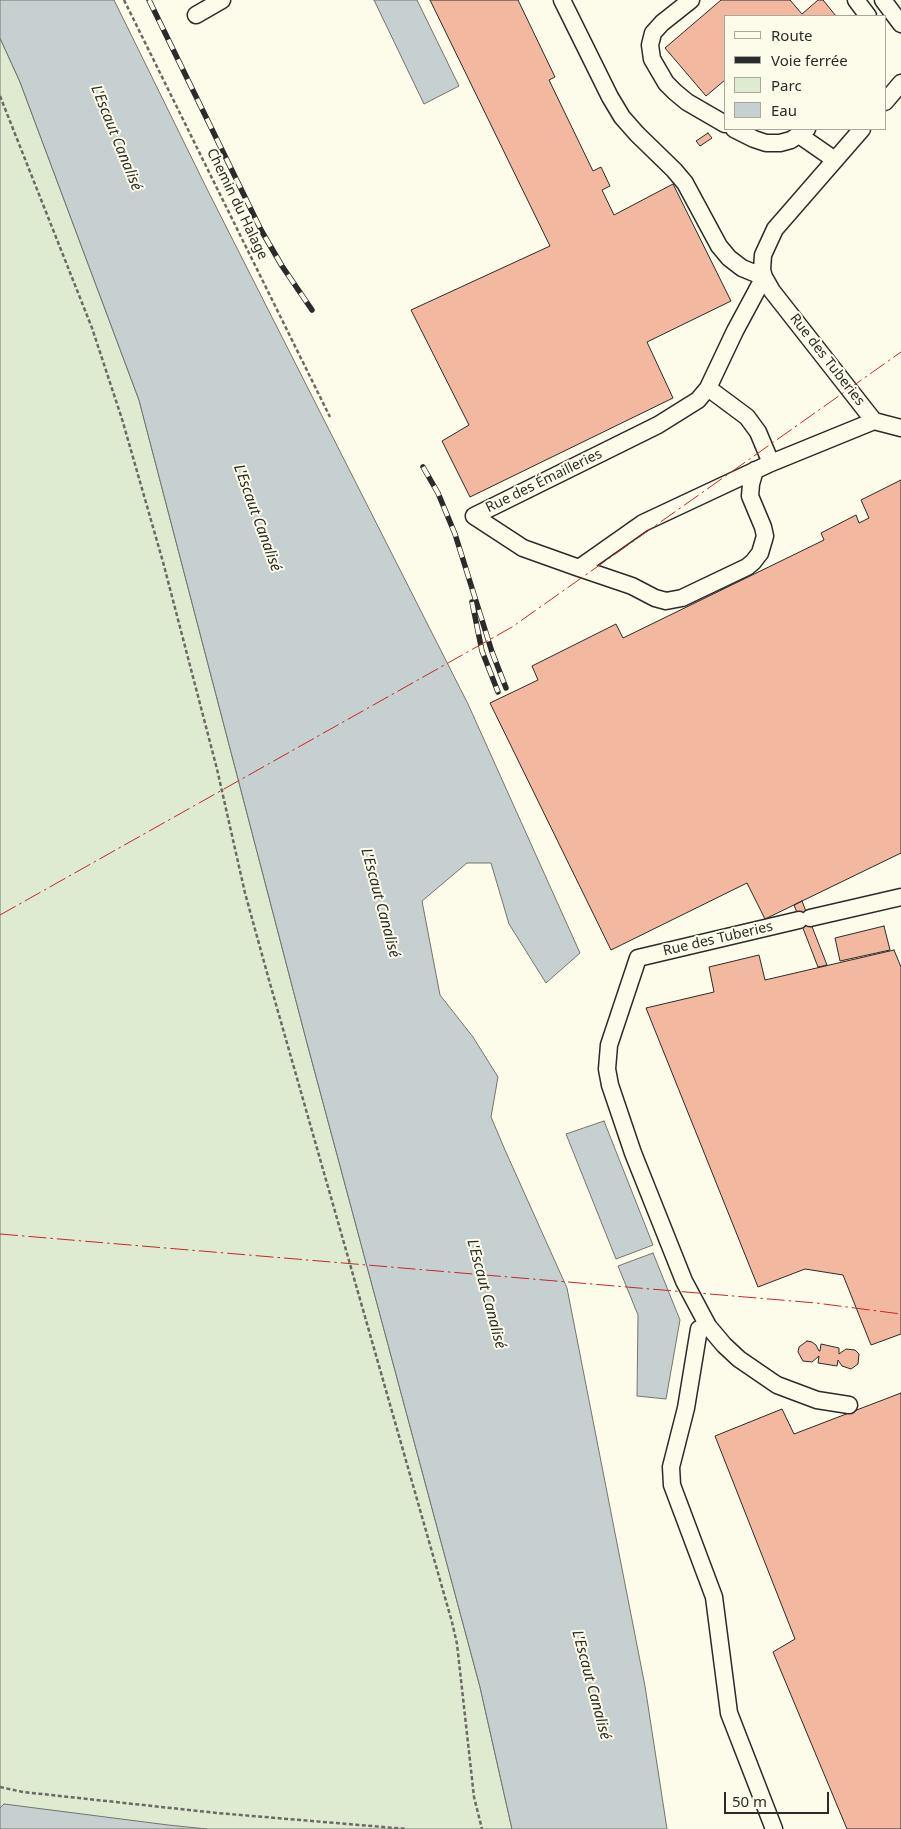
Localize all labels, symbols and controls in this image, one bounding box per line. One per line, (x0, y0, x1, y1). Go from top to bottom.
legend (724, 15, 886, 130)
text: Route (771, 25, 813, 45)
text: Voie ferrée (771, 50, 848, 70)
text: Parc (771, 75, 802, 95)
water label: L'Escaut Canalisé (87, 82, 145, 194)
text: Eau (771, 100, 797, 120)
street label: Chemin du Halage (203, 146, 271, 262)
street label: Rue des Tuberies (786, 311, 868, 409)
street label: Rue des Émailleries (483, 446, 605, 516)
water label: L'Escaut Canalisé (229, 462, 285, 574)
water label: L'Escaut Canalisé (357, 846, 403, 960)
street label: Rue des Tuberies (662, 918, 774, 960)
water label: L'Escaut Canalisé (463, 1237, 509, 1351)
water label: L'Escaut Canalisé (568, 1628, 614, 1742)
scale bar (726, 1782, 831, 1814)
text: 50 m (732, 1791, 767, 1811)

